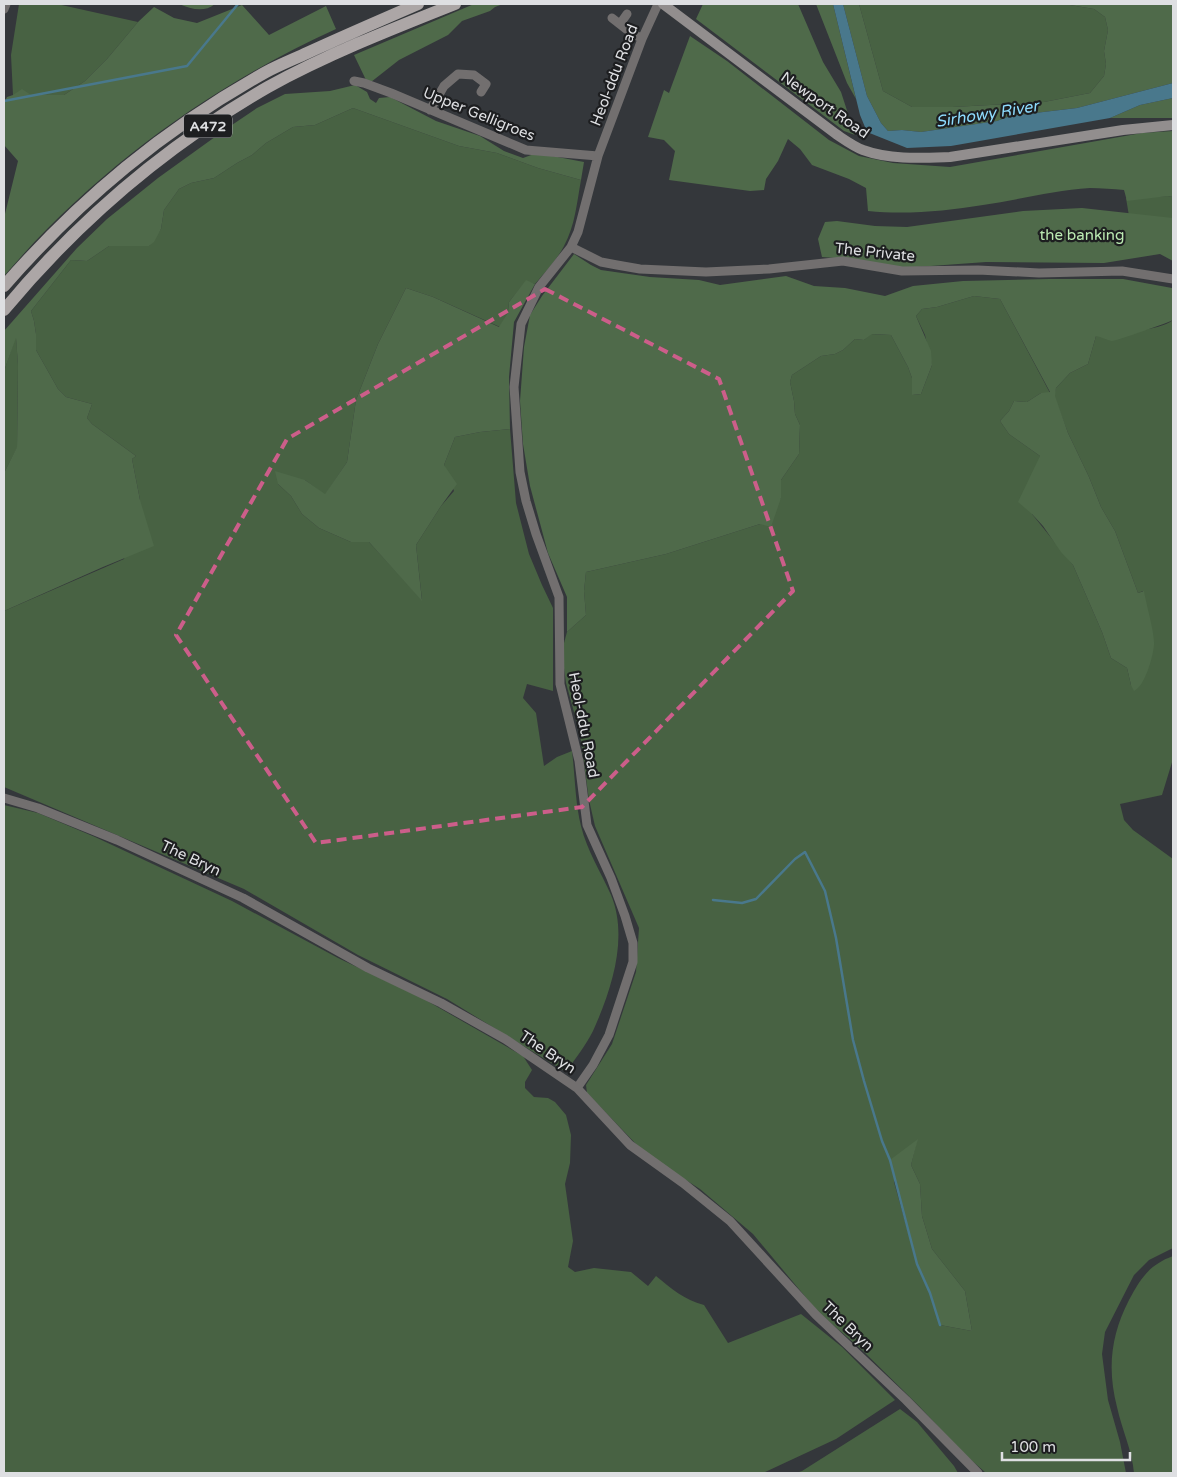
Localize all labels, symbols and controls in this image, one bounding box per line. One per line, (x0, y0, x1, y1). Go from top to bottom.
street label: Heol-ddu Road (586, 22, 642, 128)
street label: Newport Road (777, 68, 873, 142)
street label: Upper Gelligroes (420, 83, 538, 145)
water label: Sirhowy River (934, 96, 1042, 132)
road number: A472 (184, 114, 232, 138)
park label: the banking (1040, 226, 1124, 244)
street label: The Private (834, 239, 916, 265)
street label: Heol-ddu Road (565, 671, 603, 779)
street label: The Bryn (158, 836, 224, 880)
street label: The Bryn (517, 1027, 579, 1077)
street label: The Bryn (819, 1297, 877, 1355)
scale bar (1002, 1430, 1130, 1462)
text: 100 m (1010, 1438, 1056, 1456)

